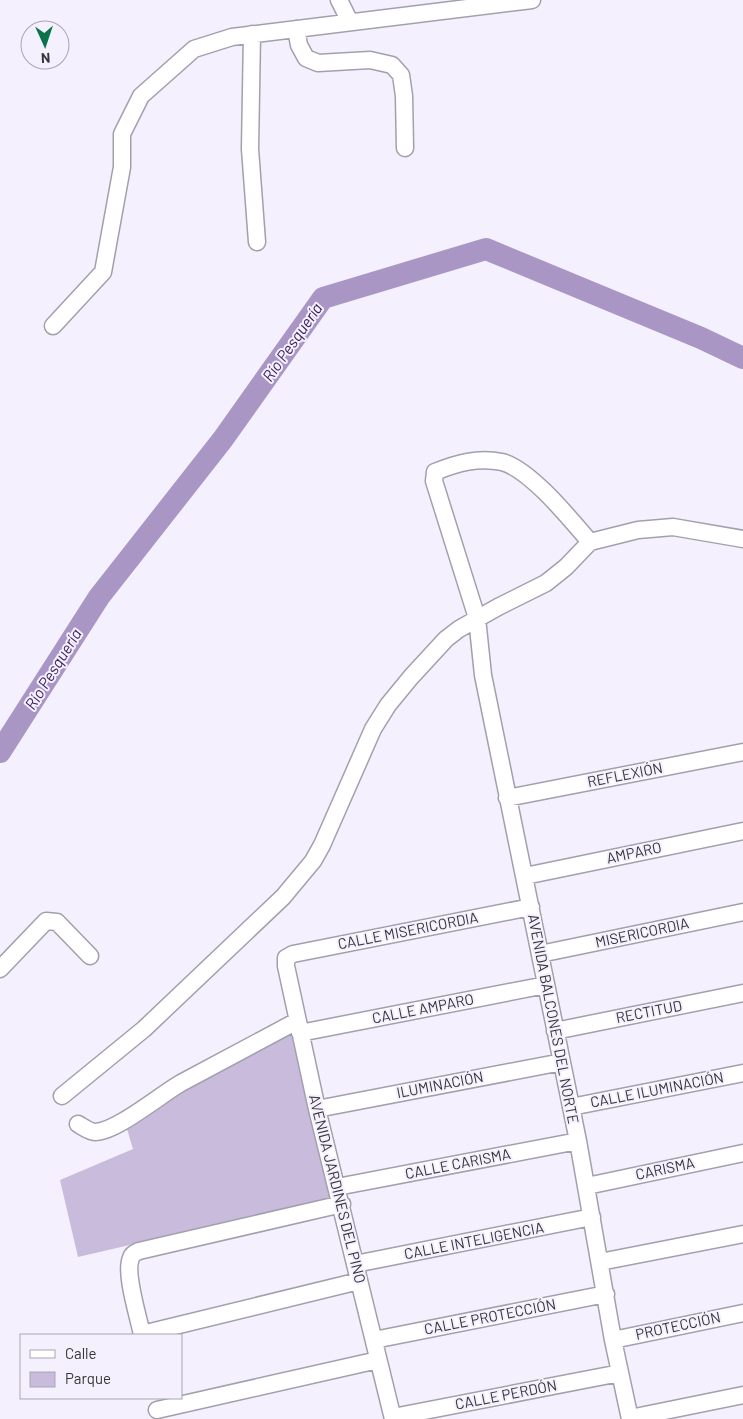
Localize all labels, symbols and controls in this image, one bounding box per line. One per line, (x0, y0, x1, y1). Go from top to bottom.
north arrow (20, 20, 70, 70)
text: N (41, 50, 51, 67)
water label: Río Pesquería (258, 299, 326, 385)
water label: Río Pesquería (20, 625, 85, 713)
street label: REFLEXIÓN (586, 758, 664, 790)
street label: AMPARO (605, 837, 663, 867)
street label: CALLE MISERICORDIA (336, 908, 480, 952)
street label: AVENIDA BALCONES DEL NORTE (525, 913, 583, 1125)
street label: MISERICORDIA (593, 913, 690, 951)
street label: CALLE AMPARO (370, 989, 475, 1027)
street label: RECTITUD (614, 996, 683, 1026)
street label: ILUMINACIÓN (395, 1067, 485, 1101)
street label: CALLE ILUMINACIÓN (589, 1067, 725, 1111)
street label: AVENIDA JARDINES DEL PINO (306, 1092, 370, 1285)
street label: CALLE CARISMA (403, 1144, 512, 1182)
street label: CARISMA (634, 1153, 696, 1183)
street label: CALLE INTELIGENCIA (402, 1218, 545, 1262)
street label: CALLE PROTECCIÓN (422, 1294, 557, 1338)
street label: PROTECCIÓN (634, 1307, 722, 1343)
legend (20, 1334, 182, 1399)
text: Calle (65, 1344, 97, 1362)
text: Parque (65, 1369, 111, 1387)
street label: CALLE PERDÓN (453, 1375, 558, 1413)

